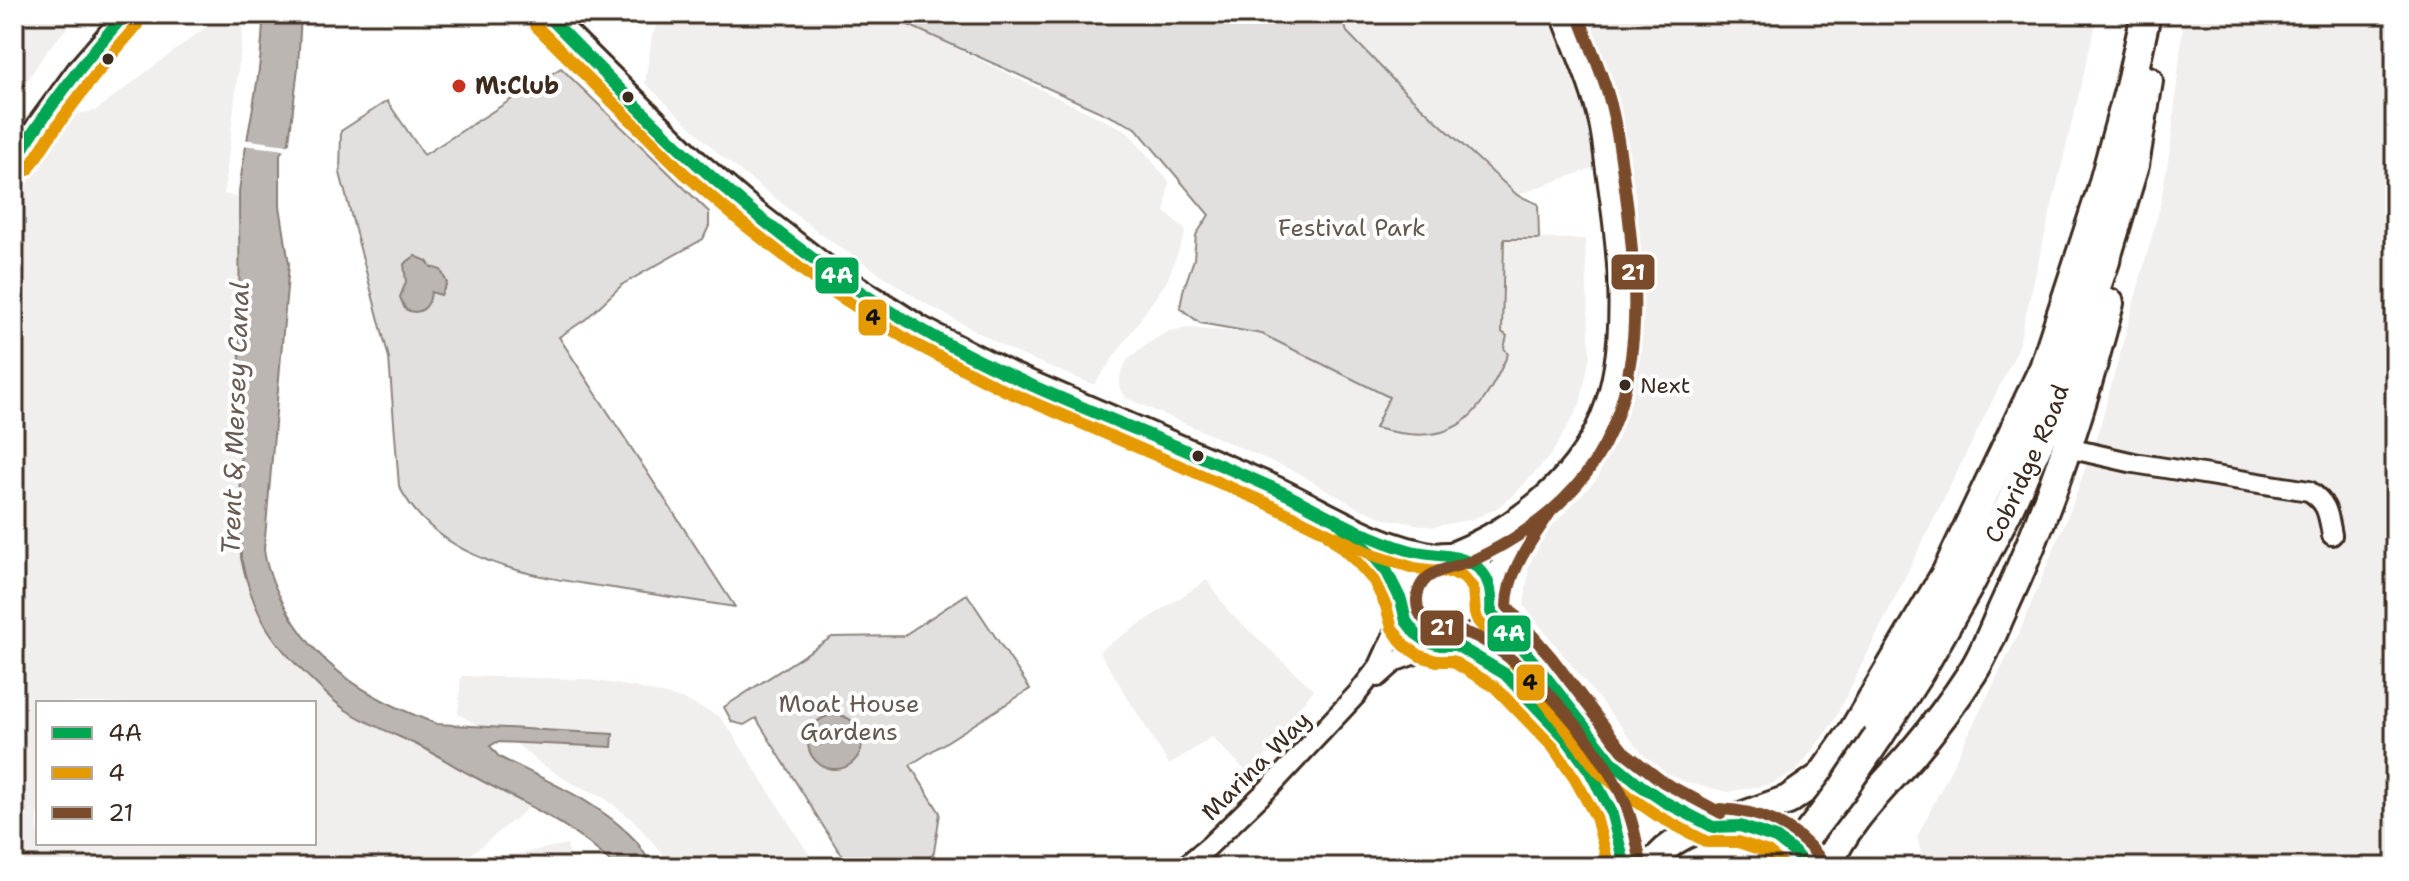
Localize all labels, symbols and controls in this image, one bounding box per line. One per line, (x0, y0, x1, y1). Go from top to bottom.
unlabelled marker (100, 51, 116, 67)
place label: M:Club (475, 70, 559, 102)
marker: M:Club (450, 77, 468, 95)
unlabelled marker (620, 89, 636, 105)
park label: Festival Park (1278, 212, 1426, 244)
line badge: 21 (1610, 253, 1656, 291)
line badge: 4A (814, 256, 860, 295)
text: 21 (1621, 258, 1645, 287)
text: 4A (821, 261, 853, 290)
water label: Trent & Mersey Canal (212, 281, 257, 555)
line badge: 4 (857, 298, 888, 337)
text: 4 (865, 303, 881, 332)
place label: Next (1640, 371, 1690, 400)
marker: Next (1617, 377, 1633, 393)
street label: Cobridge Road (1977, 380, 2077, 549)
unlabelled marker (1190, 448, 1206, 464)
line badge: 21 (1419, 609, 1465, 647)
text: 21 (1430, 613, 1454, 642)
line badge: 4A (1486, 614, 1532, 653)
text: 4A (1493, 619, 1525, 648)
line badge: 4 (1515, 663, 1546, 702)
text: 4 (1522, 668, 1538, 697)
park label: Moat House Gardens (778, 688, 920, 748)
legend (36, 701, 316, 845)
street label: Marina Way (1194, 704, 1318, 828)
text: 4A (108, 717, 142, 749)
text: 4 (108, 757, 125, 789)
text: 21 (108, 797, 134, 829)

